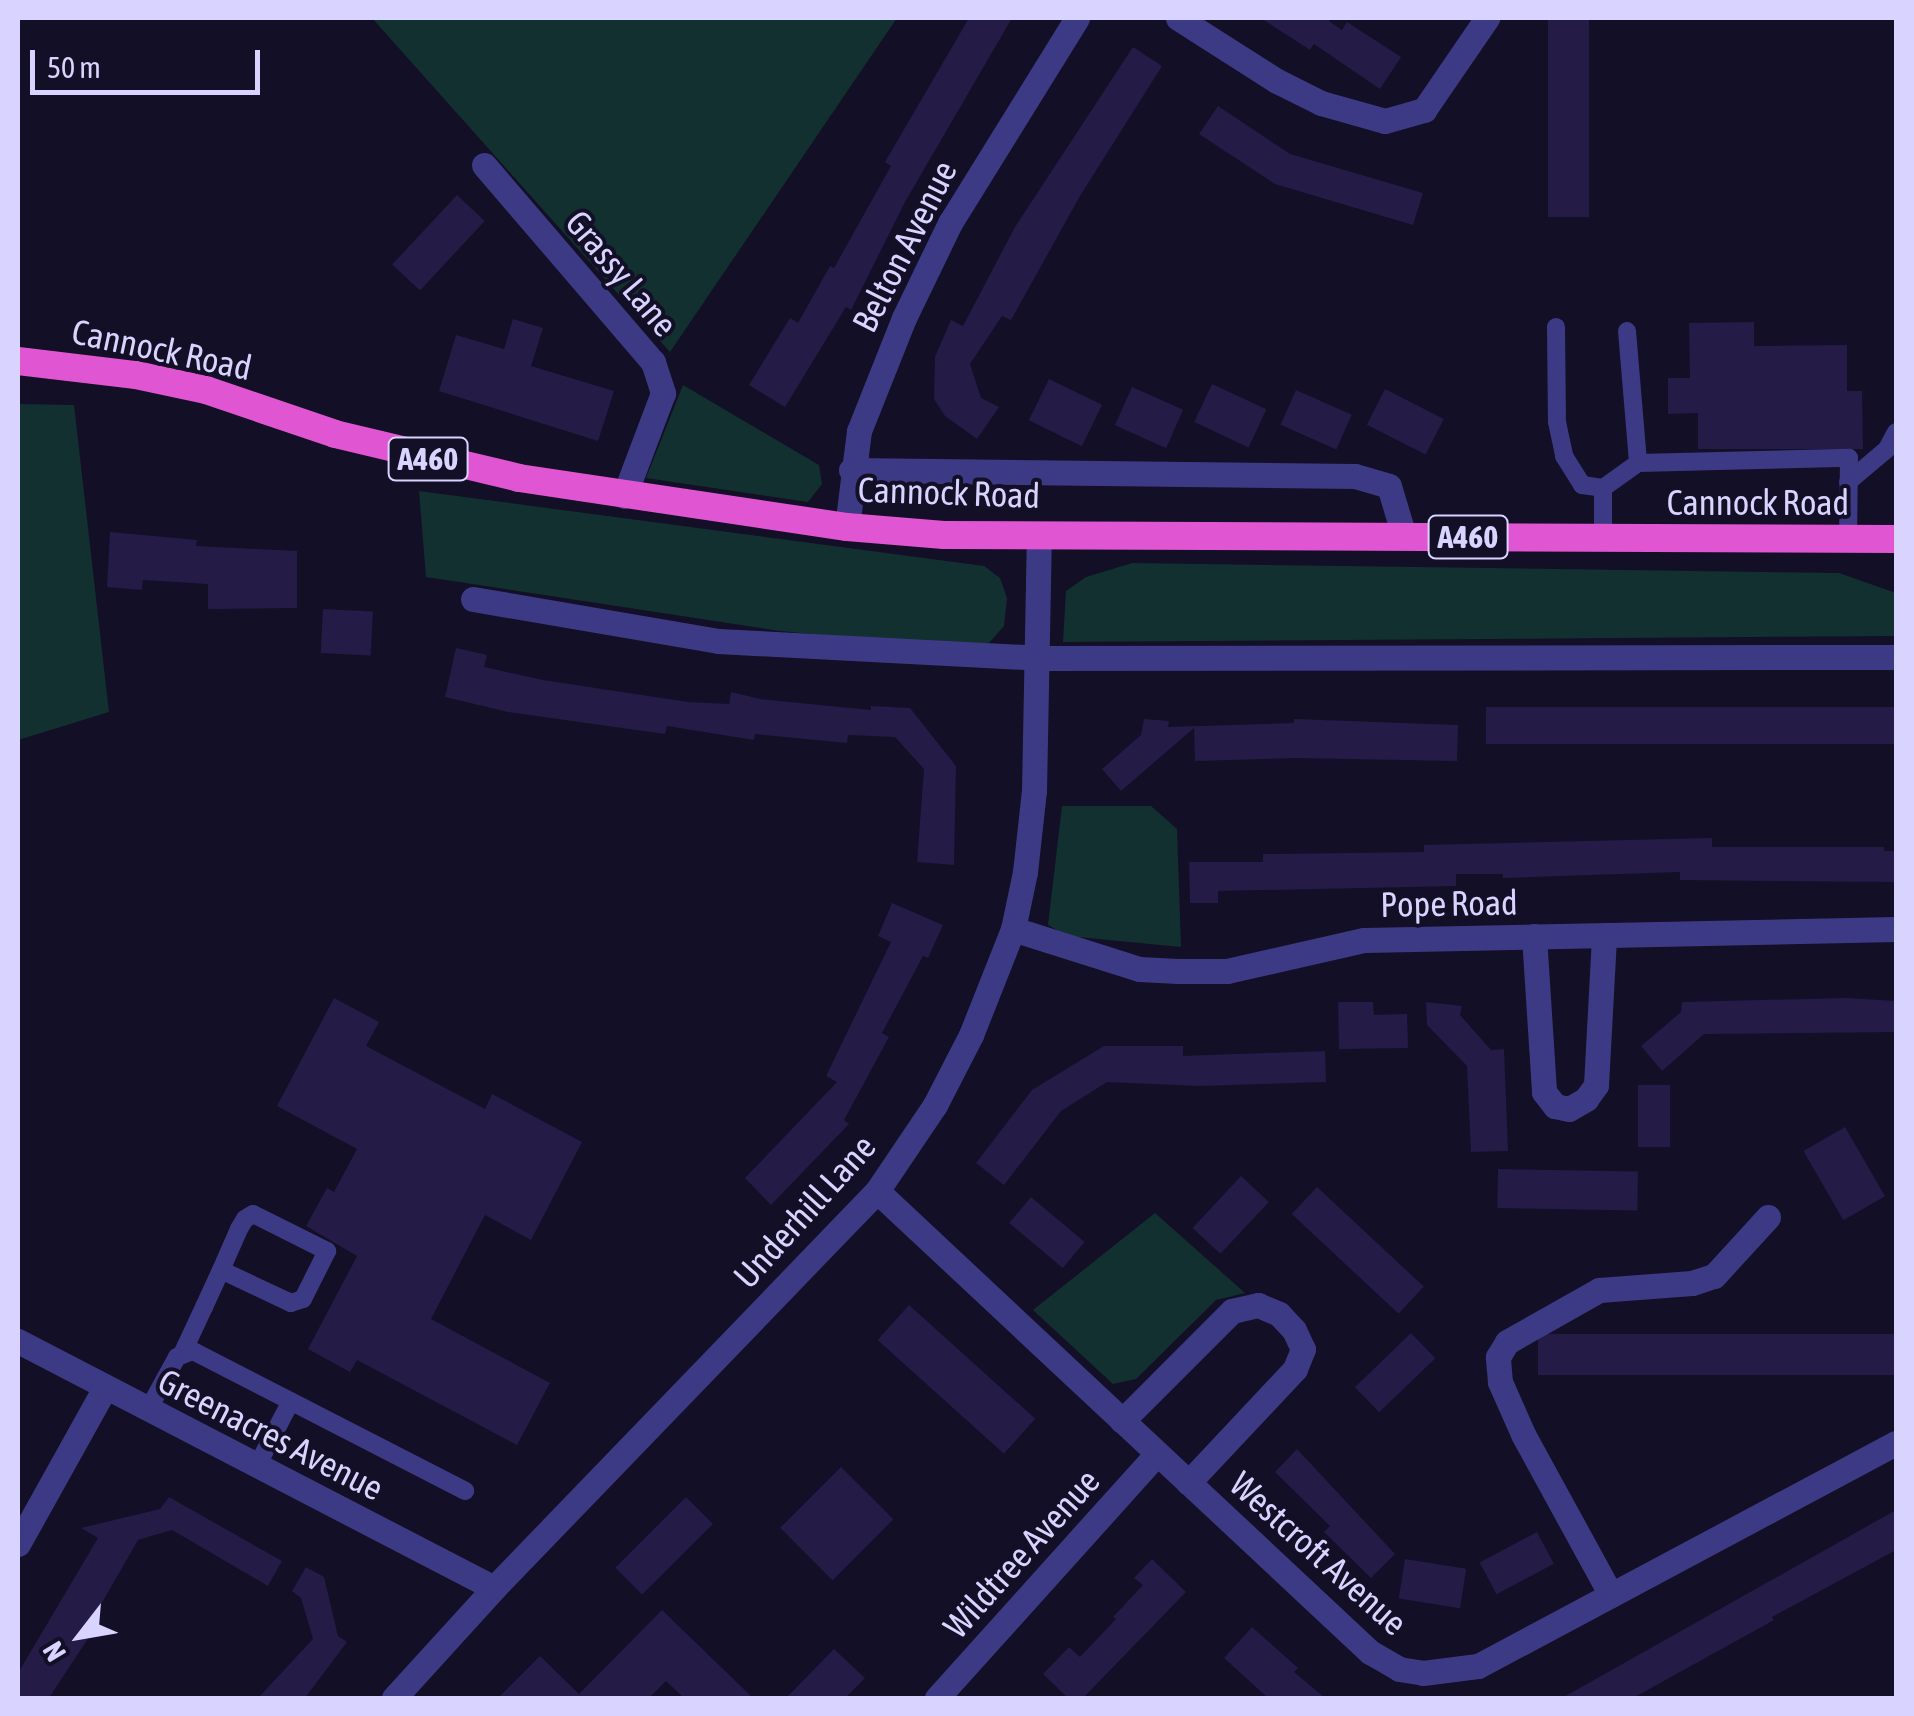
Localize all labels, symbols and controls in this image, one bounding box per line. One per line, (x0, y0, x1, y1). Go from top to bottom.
scale bar (35, 30, 265, 92)
text: 50 m (47, 50, 101, 84)
street label: Belton Avenue (843, 153, 965, 339)
street label: Grassy Lane (557, 202, 687, 344)
street label: Cannock Road (68, 309, 256, 389)
road number: A460 (386, 432, 470, 486)
street label: Cannock Road (857, 468, 1041, 516)
street label: Cannock Road (1667, 481, 1849, 523)
road number: A460 (1426, 510, 1510, 564)
street label: Pope Road (1380, 881, 1518, 925)
street label: Underhill Lane (724, 1126, 884, 1296)
street label: Greenacres Avenue (151, 1359, 391, 1509)
street label: Wildtree Avenue (934, 1460, 1108, 1646)
street label: Westcroft Avenue (1222, 1463, 1416, 1643)
north arrow (30, 1586, 130, 1686)
text: N (36, 1636, 72, 1667)

